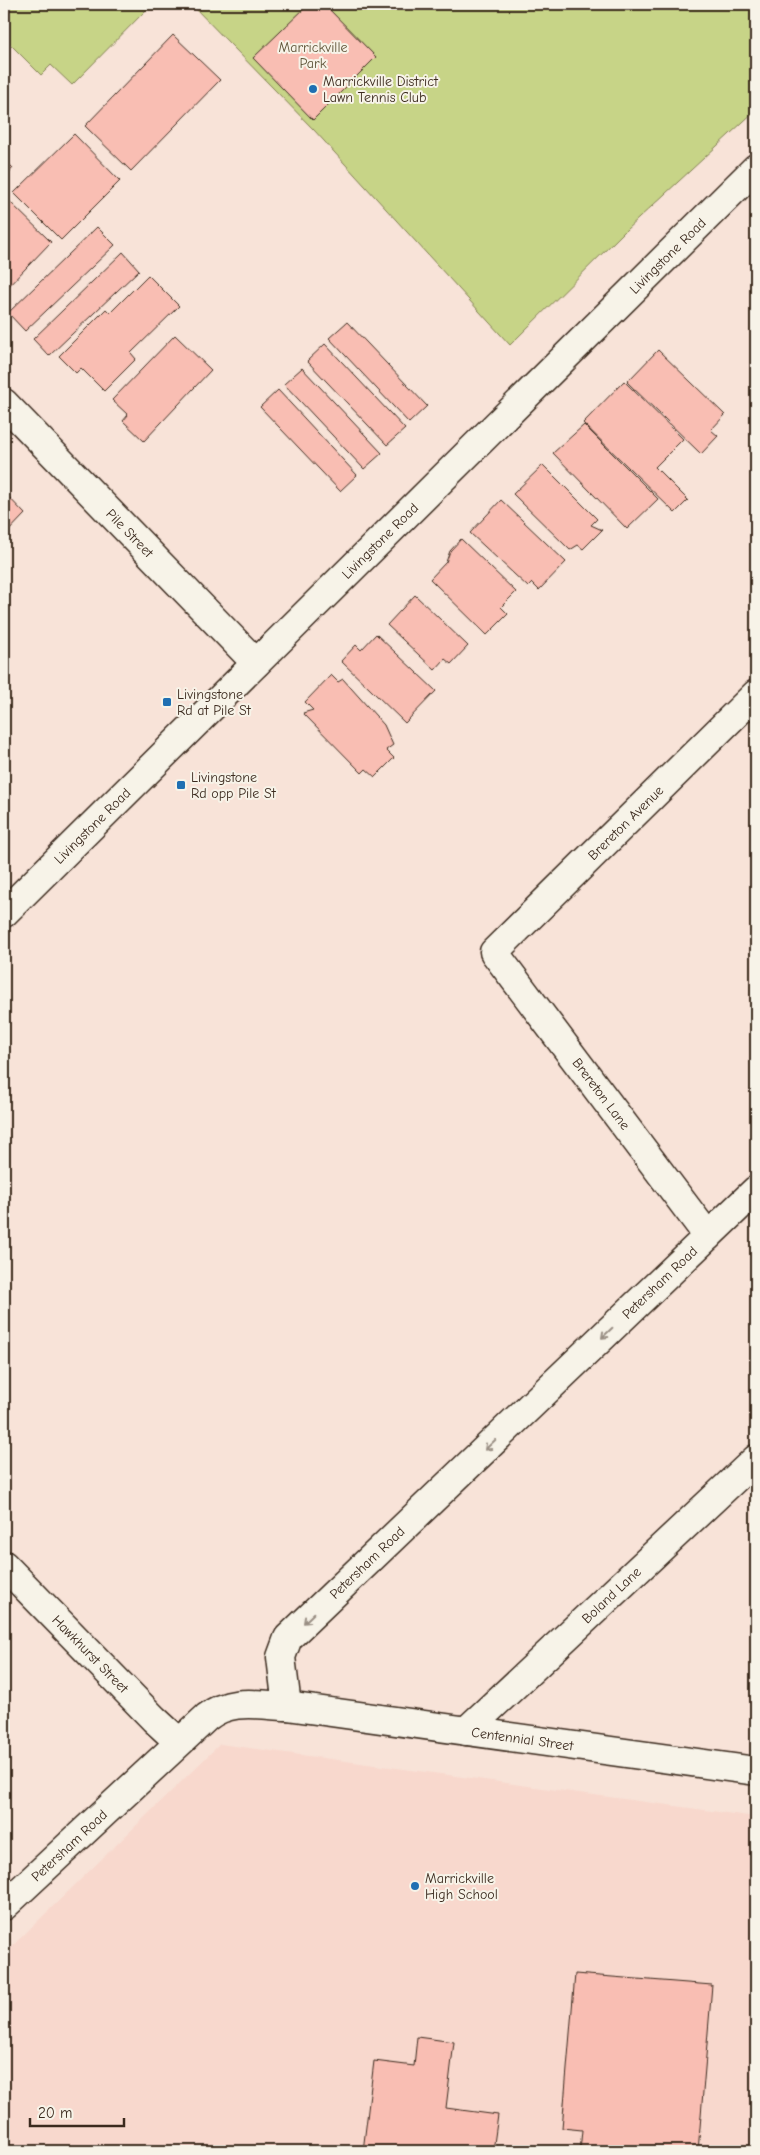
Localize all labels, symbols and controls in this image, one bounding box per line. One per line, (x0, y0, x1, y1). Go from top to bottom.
park label: Marrickville Park (279, 39, 347, 72)
place label: Marrickville District Lawn Tennis Club (323, 73, 439, 106)
marker: Marrickville District Lawn Tennis Club (307, 83, 319, 95)
street label: Livingstone Road (626, 214, 709, 297)
street label: Livingstone Road (338, 499, 422, 582)
street label: Pile Street (103, 505, 158, 561)
place label: Livingstone Rd at Pile St (177, 686, 252, 719)
marker: Livingstone Rd at Pile St (161, 696, 173, 708)
place label: Livingstone Rd opp Pile St (191, 769, 277, 802)
marker: Livingstone Rd opp Pile St (175, 779, 187, 791)
street label: Brereton Avenue (584, 782, 667, 864)
street label: Livingstone Road (50, 784, 134, 867)
street label: Brereton Lane (568, 1055, 634, 1133)
street label: Petersham Road (618, 1242, 701, 1322)
one-way arrow (601, 1327, 613, 1339)
one-way arrow (483, 1439, 496, 1451)
street label: Petersham Road (326, 1522, 408, 1602)
street label: Boland Lane (578, 1563, 644, 1627)
street label: Hawkhurst Street (49, 1611, 133, 1697)
one-way arrow (303, 1612, 315, 1624)
street label: Centennial Street (470, 1723, 576, 1754)
street label: Petersham Road (28, 1806, 111, 1885)
place label: Marrickville High School (425, 1870, 498, 1903)
marker: Marrickville High School (409, 1880, 421, 1892)
scale bar (30, 2095, 124, 2127)
text: 20 m (38, 2104, 72, 2122)

